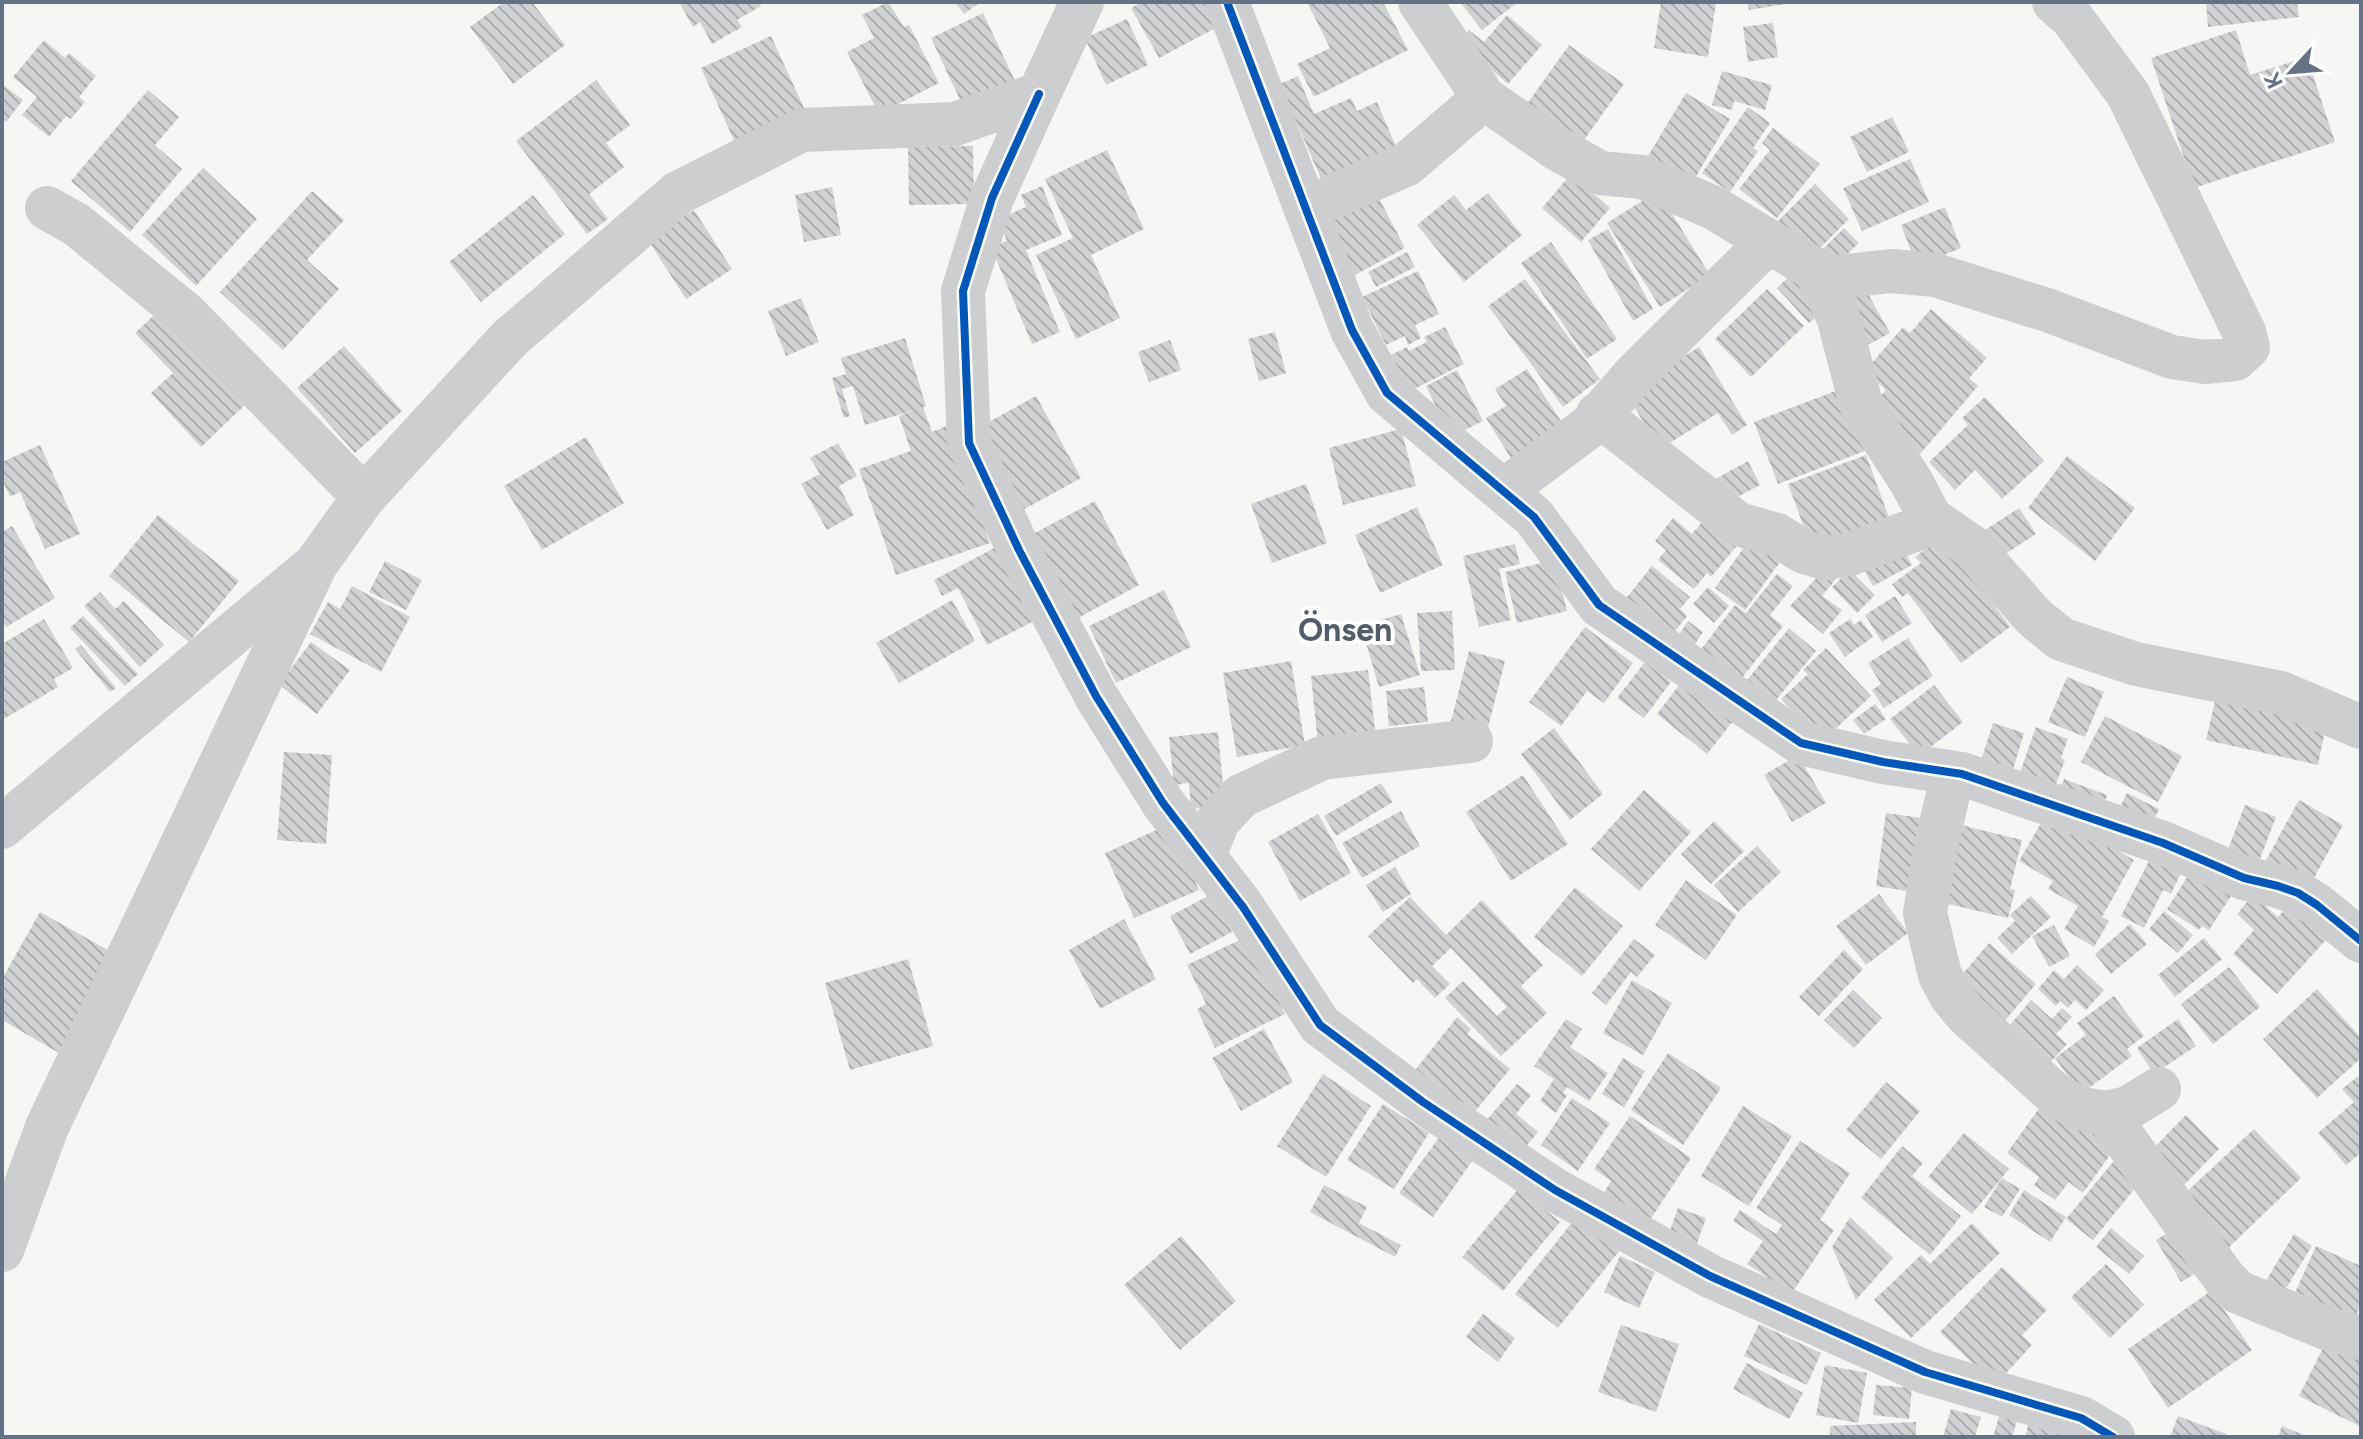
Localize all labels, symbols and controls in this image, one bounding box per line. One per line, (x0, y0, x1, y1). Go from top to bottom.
north arrow (2251, 32, 2331, 112)
text: K (2258, 68, 2289, 93)
district label: Önsen (1298, 610, 1392, 649)

